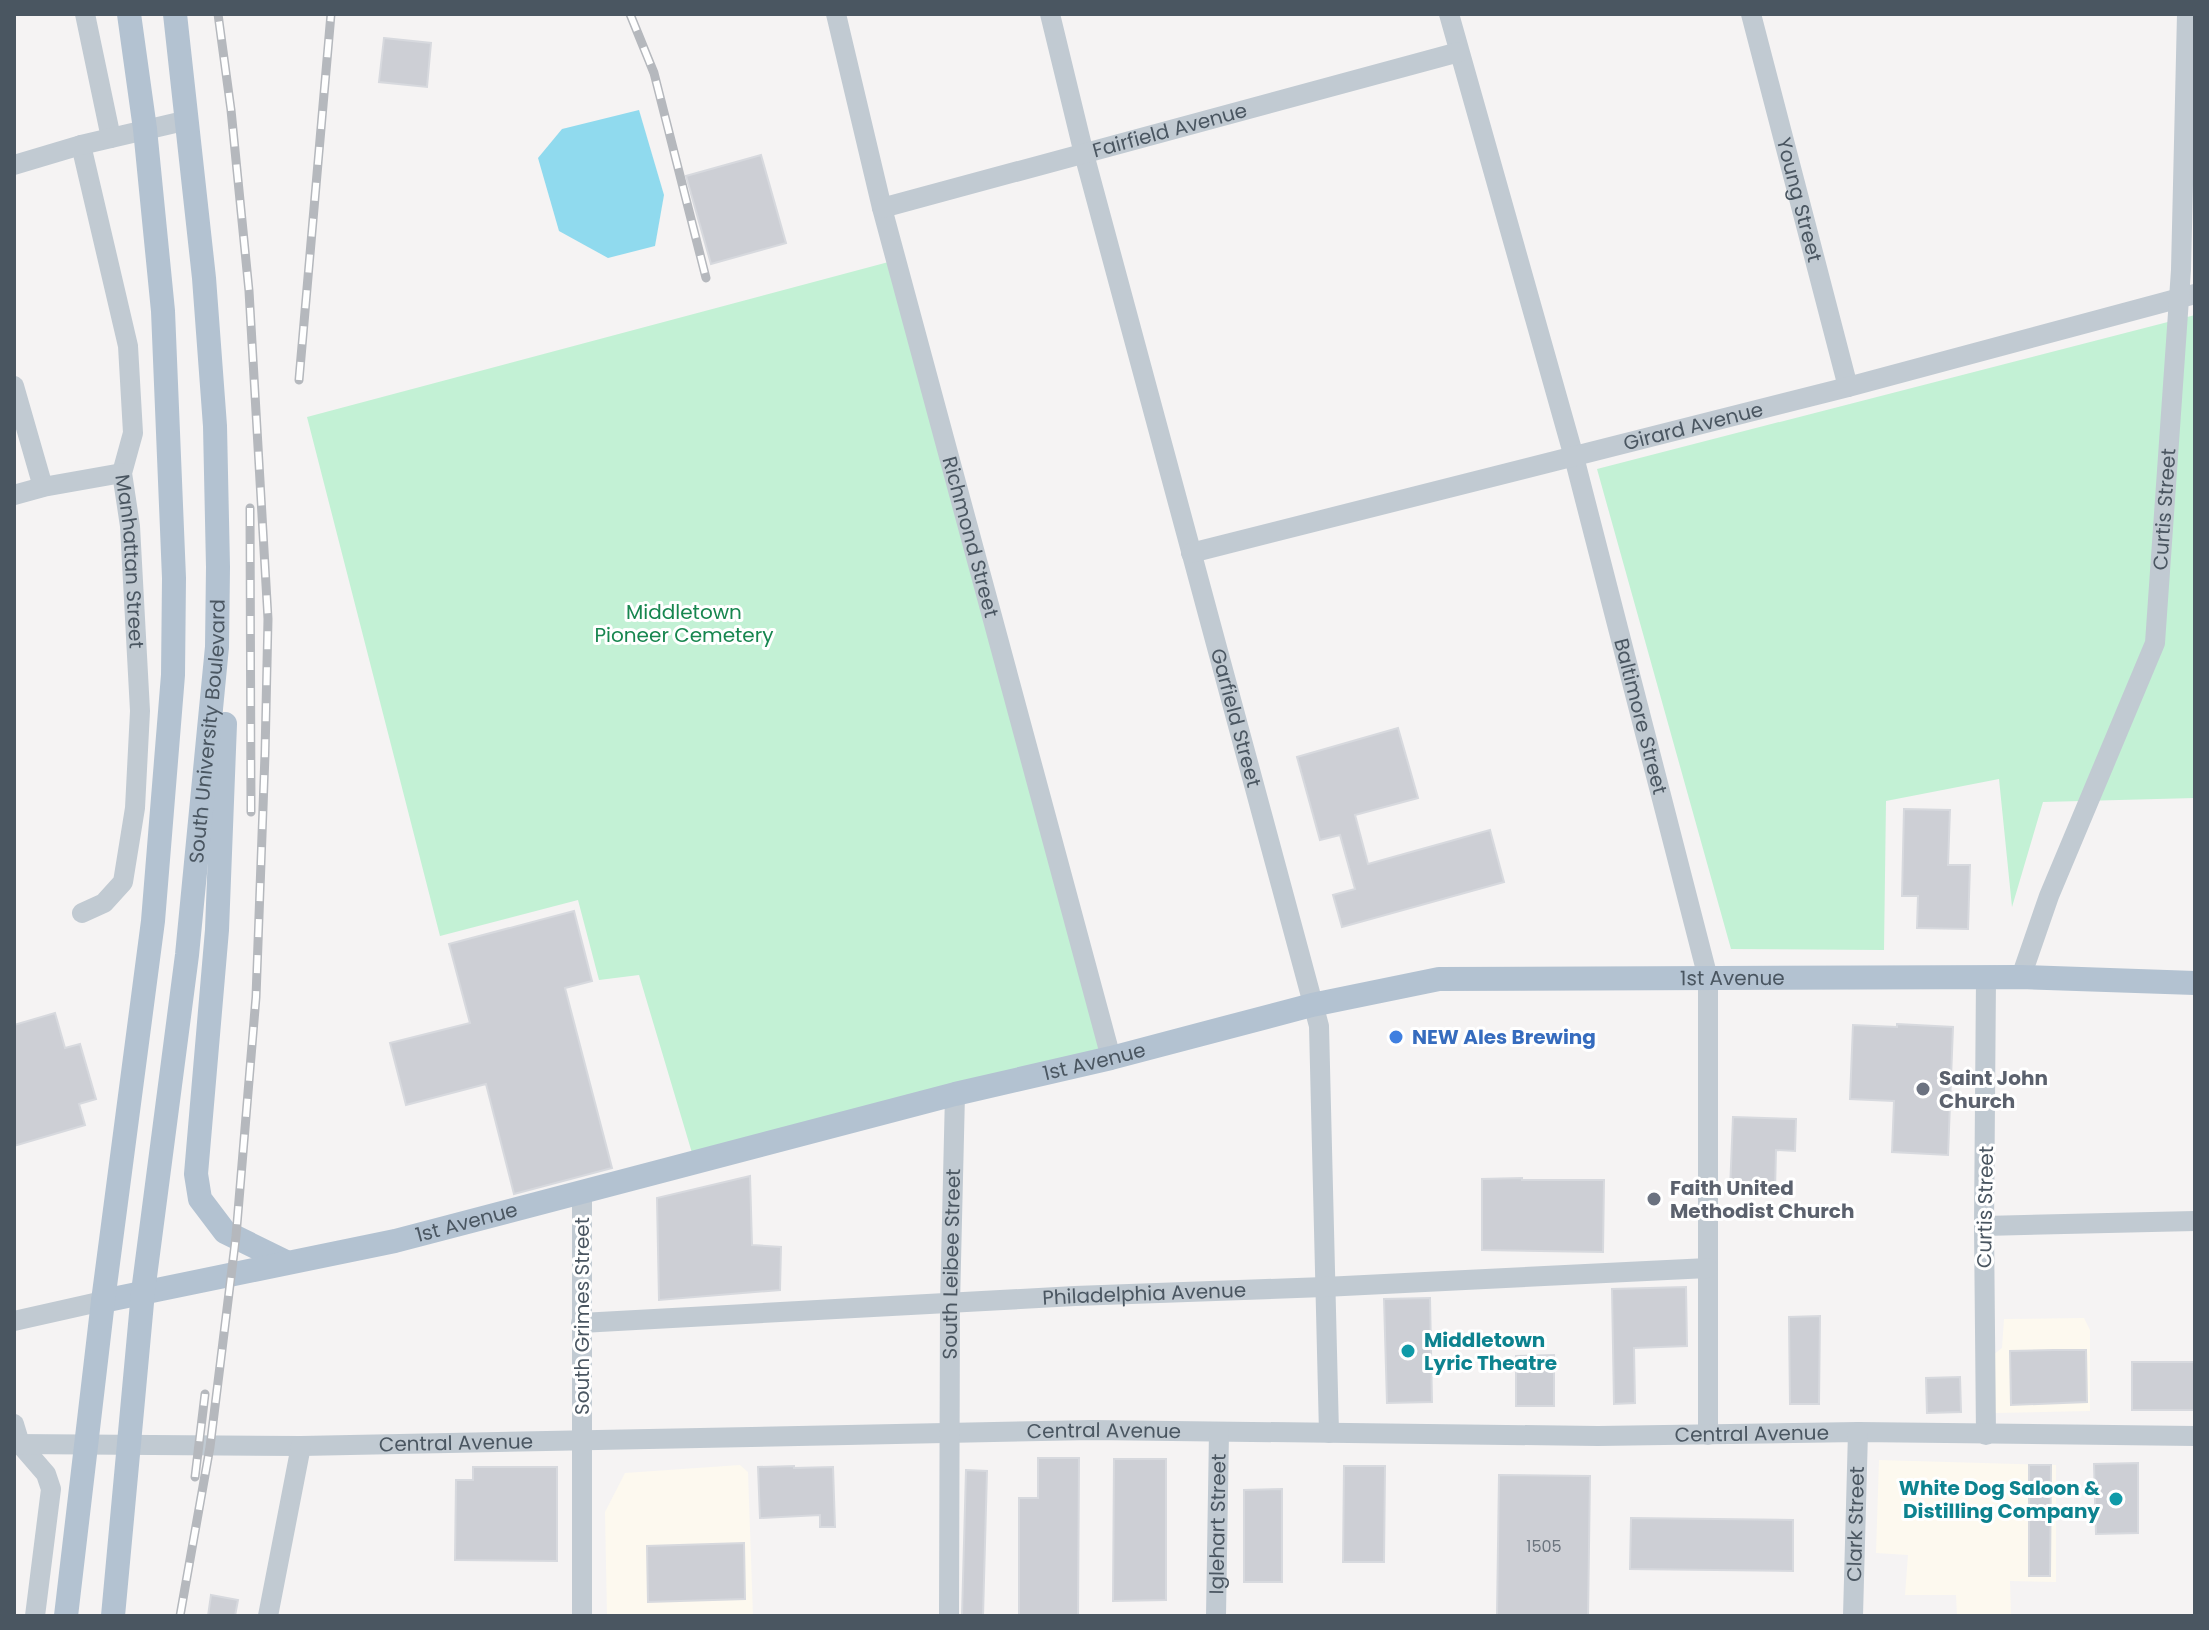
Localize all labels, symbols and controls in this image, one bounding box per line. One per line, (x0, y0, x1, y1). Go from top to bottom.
street label: Fairfield Avenue (1089, 96, 1250, 164)
street label: Young Street (1770, 135, 1829, 265)
street label: Girard Avenue (1620, 395, 1766, 457)
street label: Curtis Street (2146, 447, 2183, 571)
street label: Richmond Street (936, 453, 1006, 621)
street label: Manhattan Street (108, 472, 151, 649)
park label: Middletown Pioneer Cemetery (595, 598, 773, 649)
street label: South University Boulevard (182, 599, 232, 865)
street label: Baltimore Street (1607, 635, 1674, 797)
street label: Garfield Street (1204, 645, 1268, 790)
street label: 1st Avenue (1680, 964, 1785, 992)
place label: NEW Ales Brewing (1412, 1023, 1596, 1051)
marker: NEW Ales Brewing (1387, 1028, 1405, 1046)
street label: 1st Avenue (1040, 1036, 1149, 1087)
place label: Saint John Church (1939, 1064, 2048, 1115)
marker: Saint John Church (1914, 1080, 1932, 1098)
street label: Curtis Street (1970, 1146, 2000, 1268)
street label: South Leibee Street (936, 1168, 967, 1360)
place label: Faith United Methodist Church (1670, 1174, 1854, 1225)
marker: Faith United Methodist Church (1645, 1190, 1663, 1208)
street label: 1st Avenue (412, 1195, 521, 1249)
street label: South Grimes Street (568, 1217, 596, 1415)
street label: Philadelphia Avenue (1042, 1276, 1247, 1312)
place label: Middletown Lyric Theatre (1424, 1326, 1557, 1377)
marker: Middletown Lyric Theatre (1399, 1342, 1417, 1360)
street label: Central Avenue (1026, 1416, 1181, 1445)
street label: Central Avenue (1674, 1418, 1829, 1449)
street label: Central Avenue (379, 1427, 533, 1458)
street label: Iglehart Street (1202, 1453, 1233, 1595)
street label: Clark Street (1840, 1466, 1871, 1582)
place label: White Dog Saloon & Distilling Company (1899, 1474, 2100, 1525)
marker: White Dog Saloon & Distilling Company (2107, 1490, 2125, 1508)
house number: 1505 (1526, 1535, 1562, 1558)

